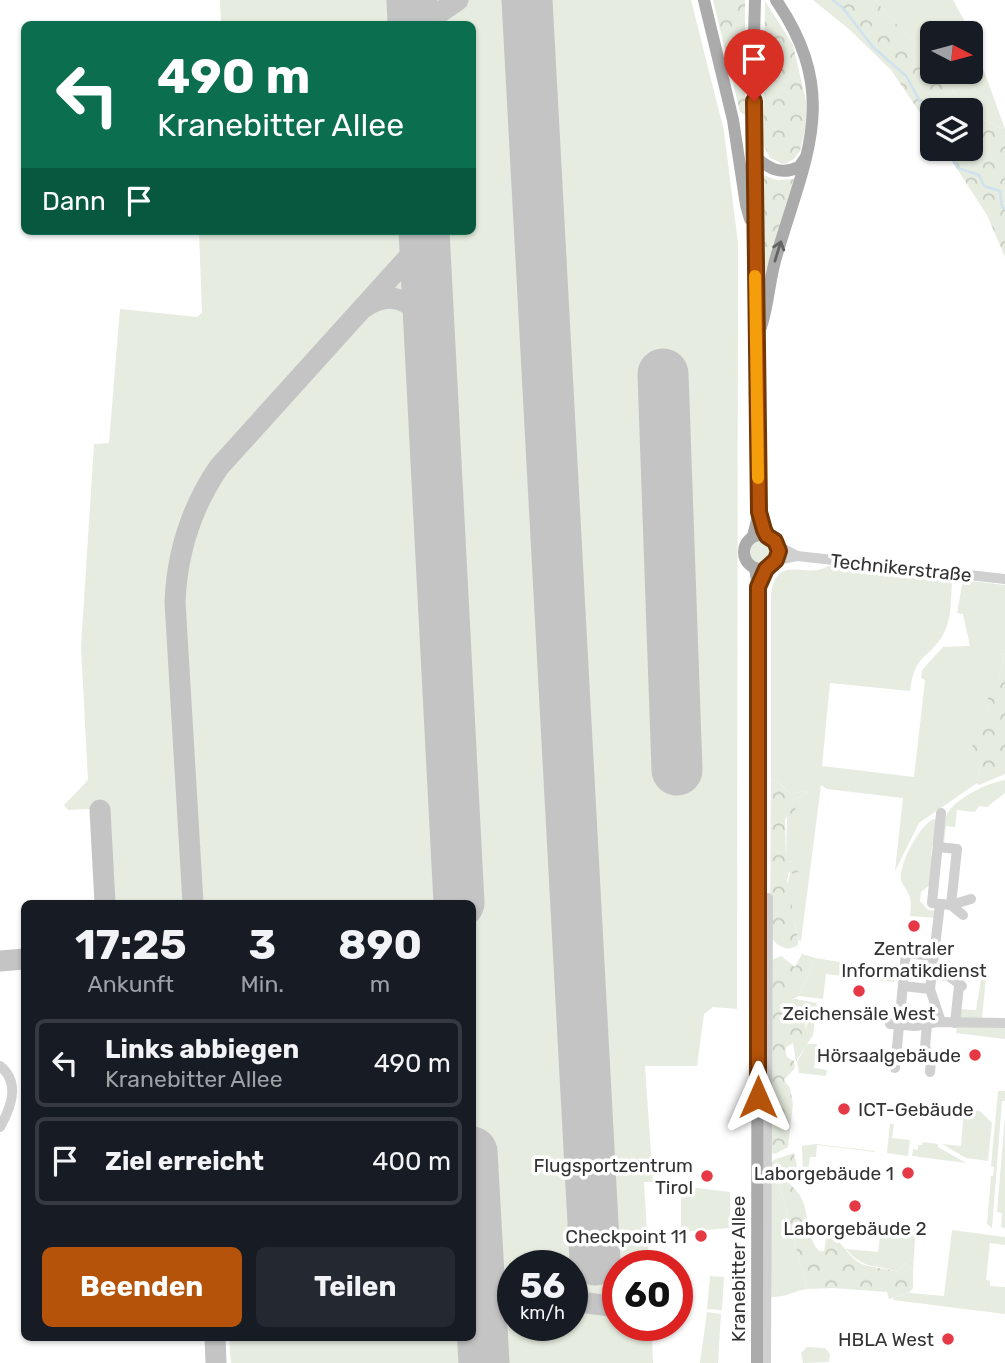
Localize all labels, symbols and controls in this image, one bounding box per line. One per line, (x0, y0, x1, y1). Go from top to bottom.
north arrow (920, 21, 984, 84)
map controls (920, 21, 983, 161)
pin (724, 29, 784, 101)
icon: arrive (735, 40, 773, 78)
text: 490 m (157, 47, 310, 105)
icon: left (42, 49, 133, 140)
button: layers (920, 98, 983, 161)
text: Kranebitter Allee (157, 106, 404, 144)
icon: arrive (120, 182, 158, 220)
text: Dann (42, 186, 106, 217)
one-way arrow (772, 240, 785, 262)
street label: Technikerstraße (829, 549, 973, 587)
marker: Zentraler Informatikdienst (906, 918, 922, 934)
text: 17:25 (75, 920, 187, 970)
text: 3 (249, 920, 276, 970)
text: 890 (338, 920, 422, 970)
place label: Zentraler Informatikdienst (841, 937, 987, 982)
text: Ankunft (87, 970, 174, 998)
text: Min. (241, 970, 284, 998)
text: m (370, 970, 390, 998)
marker: Zeichensäle West (851, 983, 867, 999)
place label: Zeichensäle West (783, 1002, 936, 1025)
text: Links abbiegen (105, 1034, 299, 1065)
icon: left (46, 1044, 84, 1082)
place label: Hörsaalgebäude (817, 1044, 961, 1067)
marker: Hörsaalgebäude (967, 1047, 983, 1063)
text: 490 m (374, 1048, 451, 1079)
position arrow (721, 1060, 795, 1134)
text: Kranebitter Allee (105, 1065, 283, 1093)
place label: ICT-Gebäude (858, 1098, 974, 1121)
marker: ICT-Gebäude (836, 1101, 852, 1117)
icon: arrive (46, 1142, 84, 1180)
text: Ziel erreicht (105, 1146, 264, 1177)
text: 400 m (372, 1146, 451, 1177)
place label: Flugsportzentrum Tirol (533, 1154, 693, 1199)
place label: Laborgebäude 1 (754, 1162, 894, 1185)
marker: Laborgebäude 1 (900, 1165, 916, 1181)
marker: Flugsportzentrum Tirol (699, 1168, 715, 1184)
street label: Kranebitter Allee (727, 1196, 750, 1342)
marker: Laborgebäude 2 (847, 1198, 863, 1214)
place label: Laborgebäude 2 (783, 1217, 927, 1240)
place label: Checkpoint 11 (565, 1225, 687, 1248)
marker: Checkpoint 11 (693, 1228, 709, 1244)
button: Beenden (42, 1247, 242, 1327)
button: Teilen (256, 1247, 455, 1327)
speed limit sign: 60 (602, 1250, 693, 1341)
text: 56 (520, 1265, 565, 1307)
text: km/h (520, 1302, 565, 1324)
place label: HBLA West (838, 1328, 935, 1351)
marker: HBLA West (940, 1331, 956, 1347)

